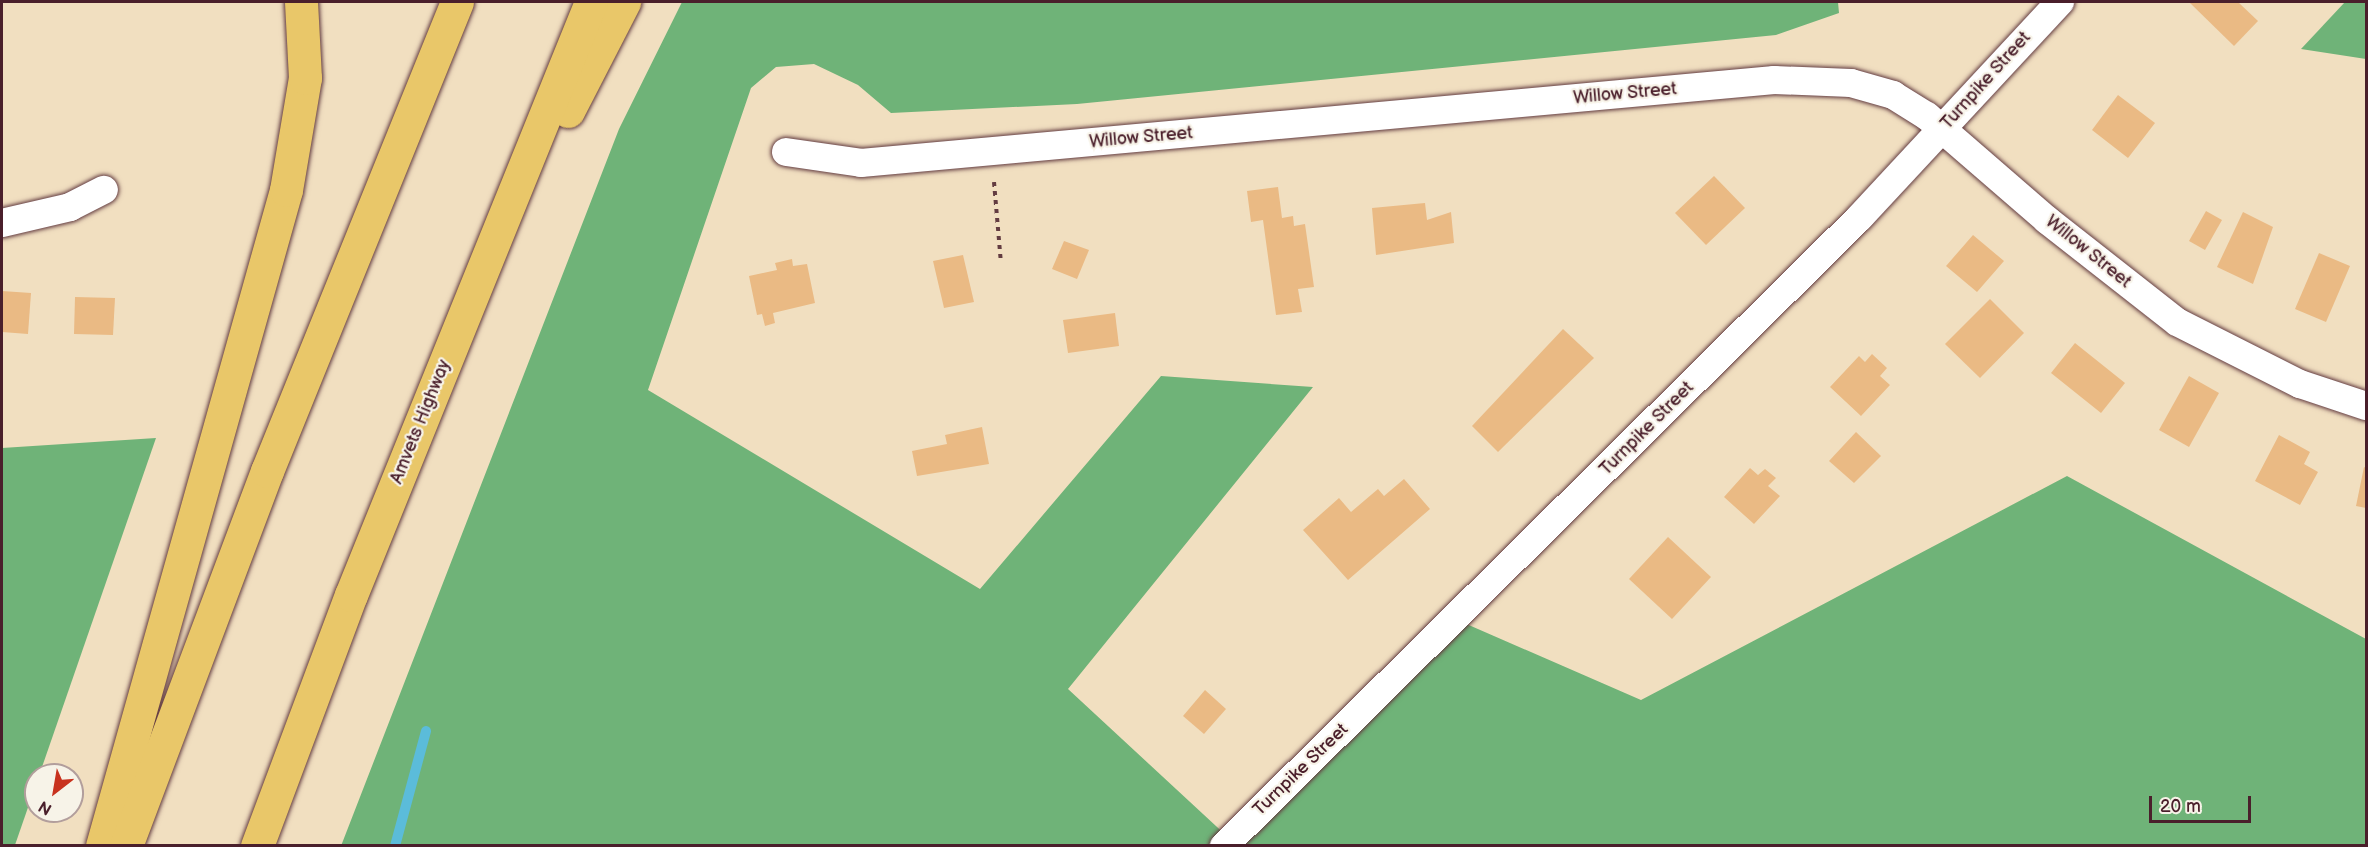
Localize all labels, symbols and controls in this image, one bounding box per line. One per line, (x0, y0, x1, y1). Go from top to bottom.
street label: Turnpike Street (1936, 28, 2036, 134)
street label: Willow Street (1572, 79, 1678, 109)
street label: Willow Street (1088, 123, 1194, 153)
street label: Willow Street (2041, 211, 2135, 293)
street label: Amvets Highway (386, 357, 456, 487)
street label: Turnpike Street (1595, 377, 1699, 481)
street label: Turnpike Street (1249, 719, 1353, 821)
north arrow (24, 763, 84, 823)
scale bar (2152, 784, 2254, 822)
text: N (35, 796, 56, 818)
text: 20 m (2160, 796, 2201, 817)

